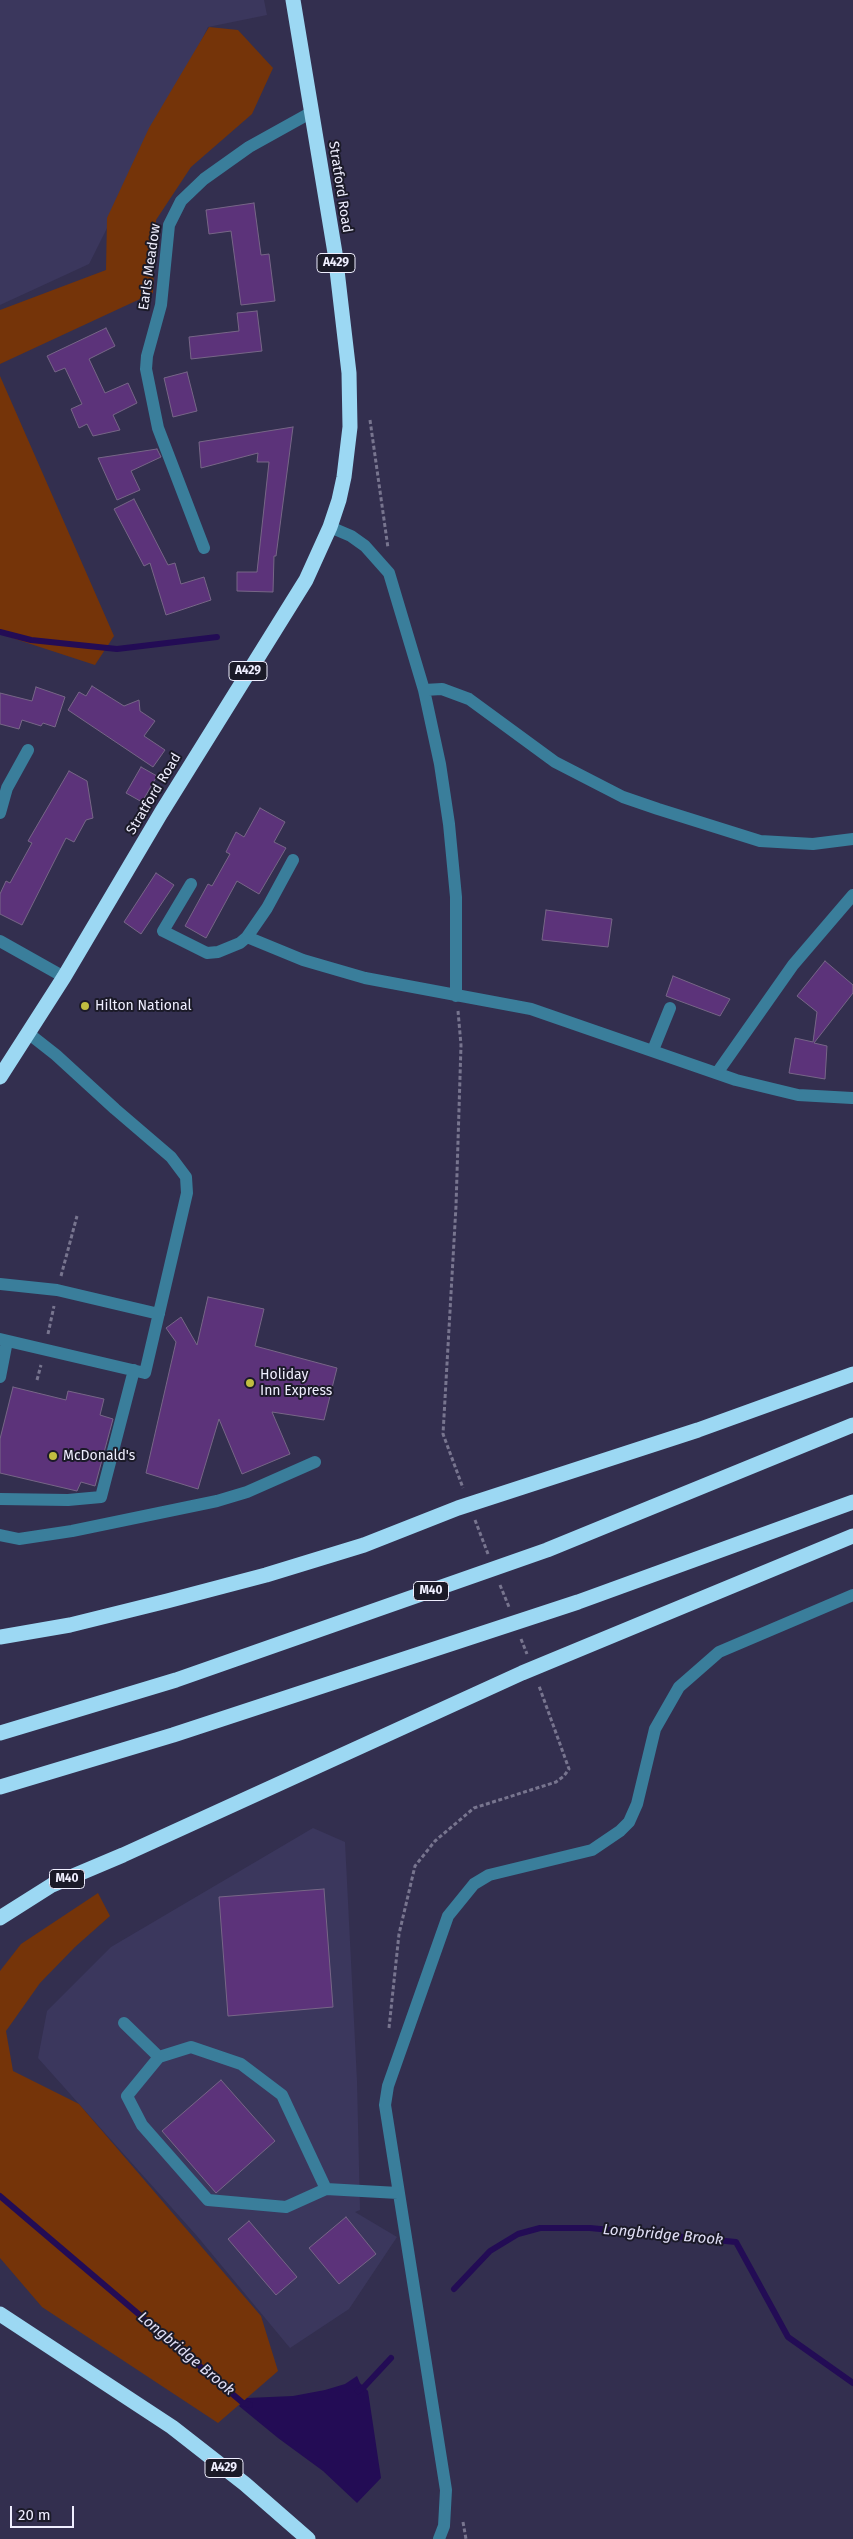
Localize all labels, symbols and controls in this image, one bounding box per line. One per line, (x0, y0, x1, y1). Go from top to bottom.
street label: Stratford Road (324, 140, 356, 234)
street label: Earls Meadow (136, 223, 164, 311)
road number: A429 (317, 254, 355, 272)
road number: A429 (229, 661, 267, 680)
street label: Stratford Road (123, 750, 185, 838)
place label: Hilton National (95, 998, 192, 1014)
marker: Hilton National (79, 1000, 91, 1012)
place label: Holiday Inn Express (260, 1367, 332, 1400)
marker: Holiday Inn Express (244, 1377, 256, 1389)
place label: McDonald's (63, 1448, 135, 1464)
marker: McDonald's (47, 1450, 59, 1462)
road number: M40 (414, 1582, 448, 1600)
road number: M40 (50, 1870, 84, 1888)
water label: Longbridge Brook (602, 2221, 724, 2249)
water label: Longbridge Brook (134, 2308, 238, 2400)
road number: A429 (205, 2458, 243, 2478)
scale bar (12, 2496, 76, 2528)
text: 20 m (18, 2506, 51, 2524)

